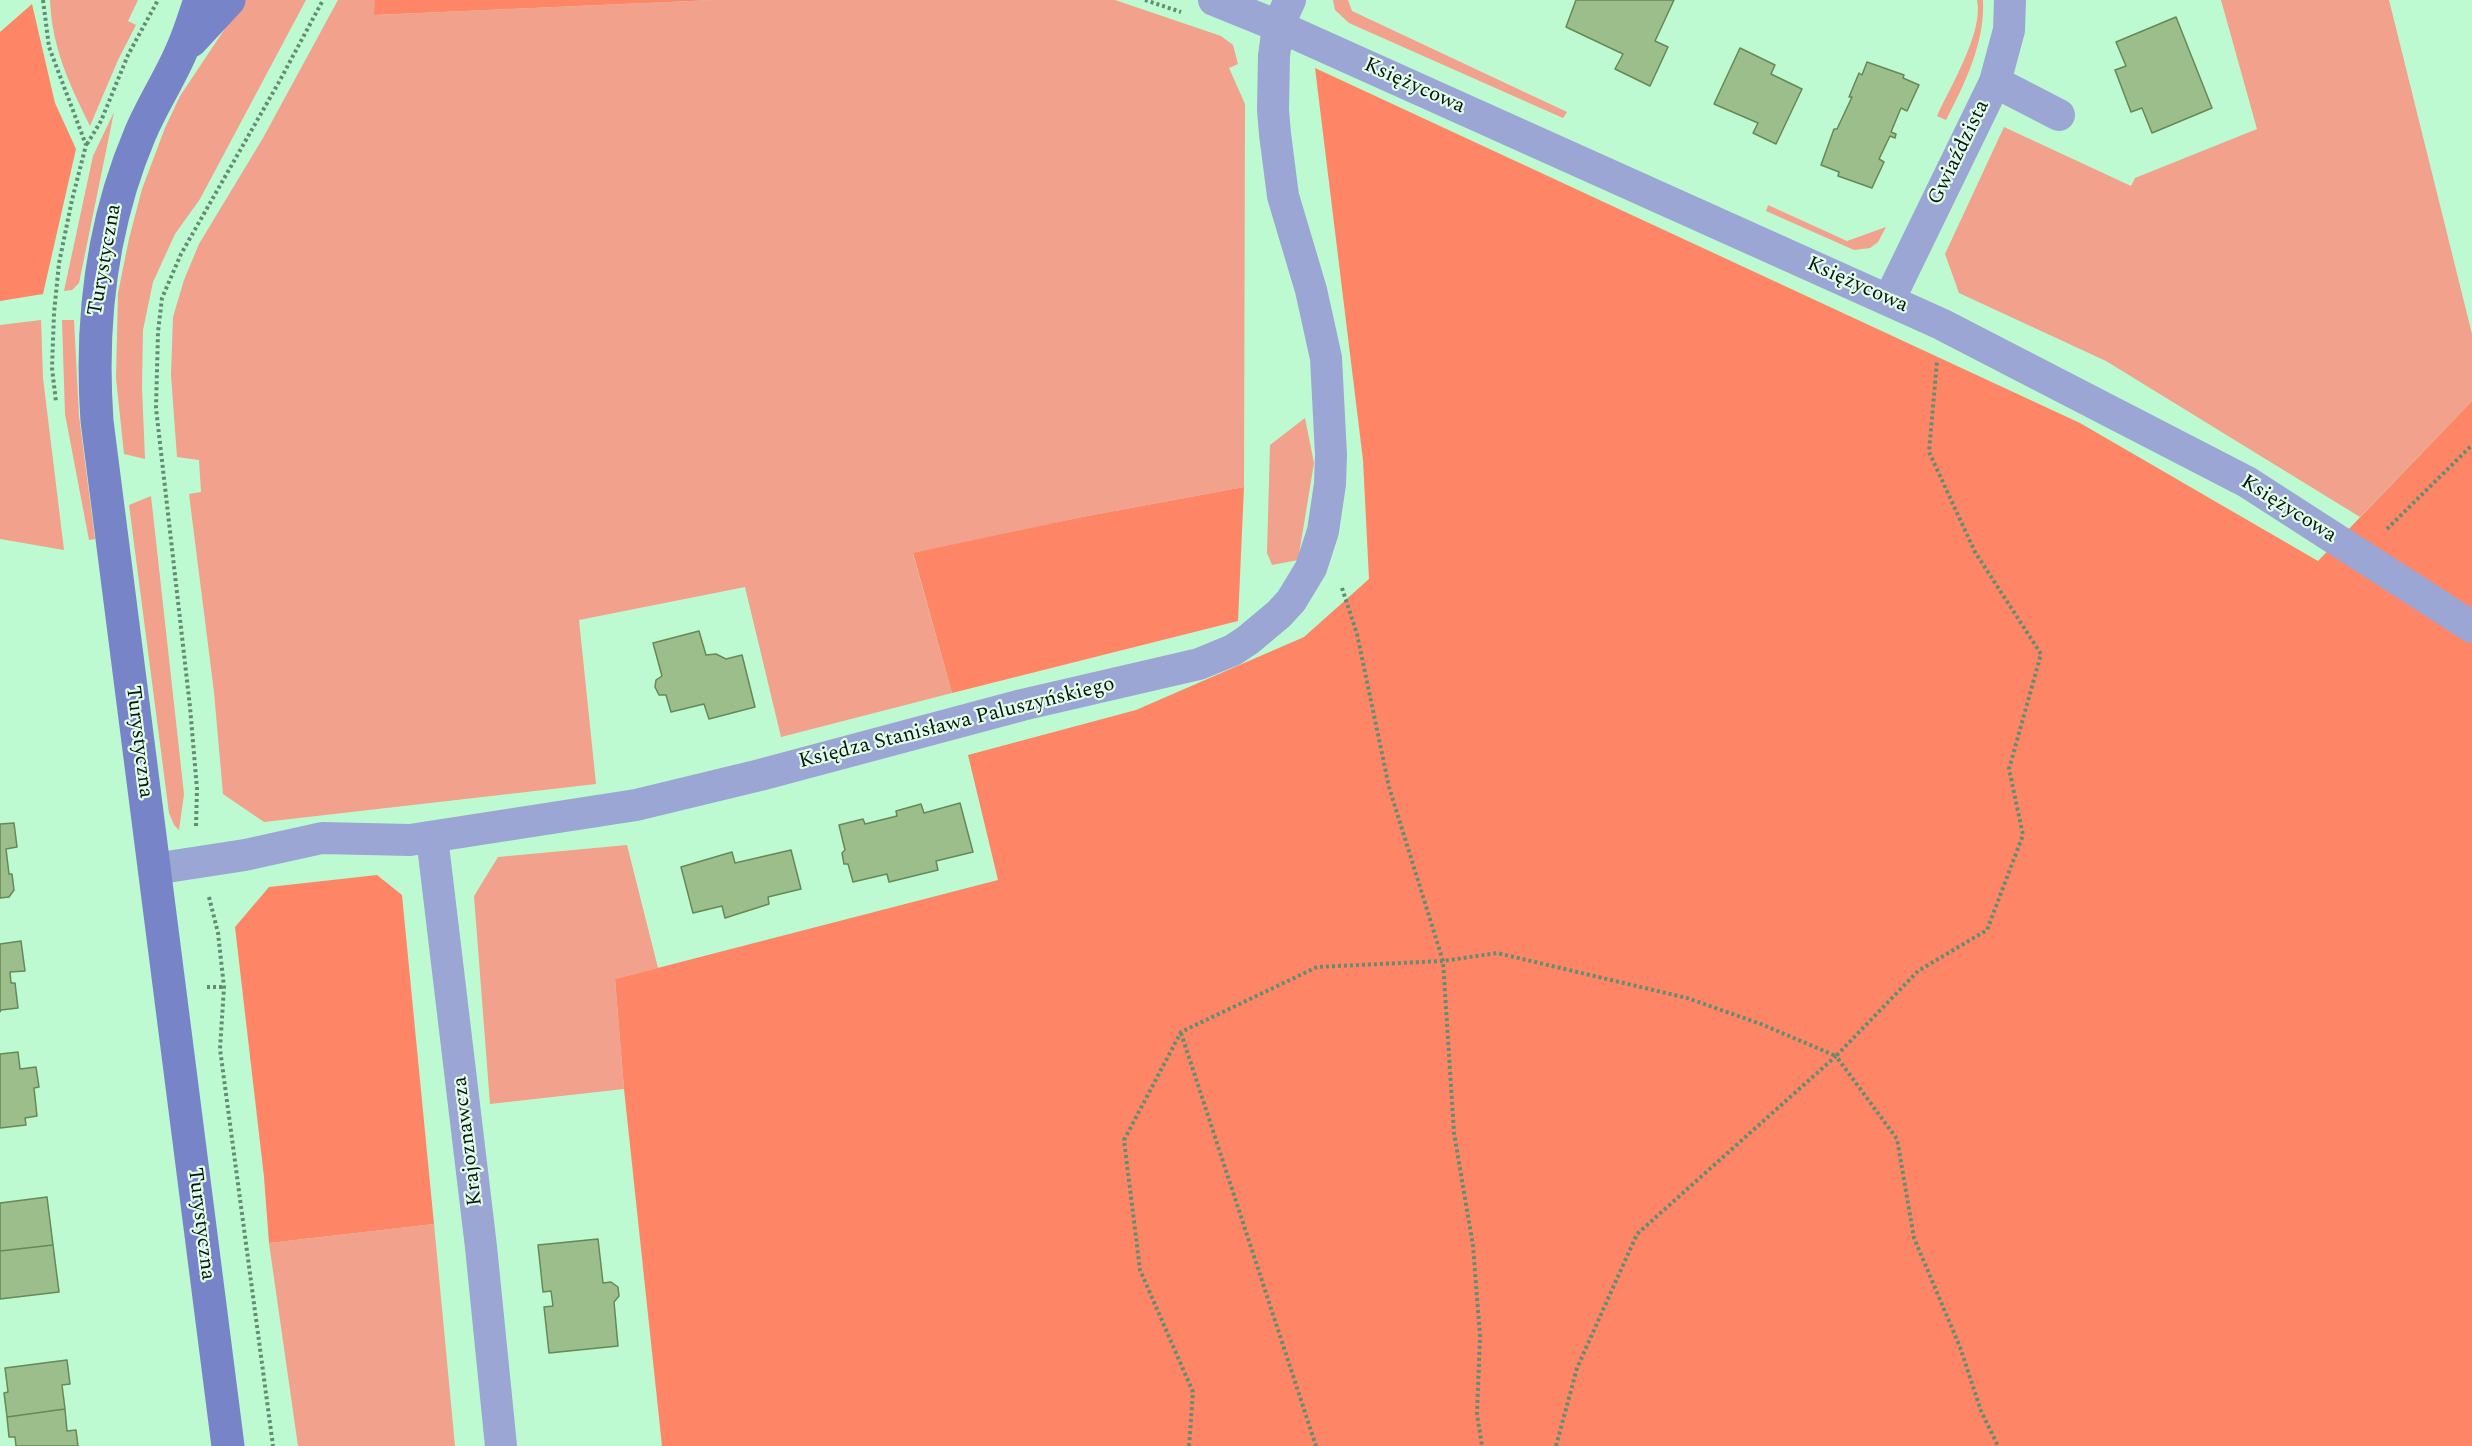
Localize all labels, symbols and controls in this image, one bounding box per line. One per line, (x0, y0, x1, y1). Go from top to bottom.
street label: Księżycowa (1359, 53, 1469, 121)
street label: Gwiaździsta (1924, 96, 1996, 210)
street label: Turystyczna (84, 202, 128, 318)
street label: Księżycowa (1802, 252, 1912, 320)
street label: Księżycowa (2235, 471, 2341, 549)
street label: Księdza Stanisława Paluszyńskiego (796, 673, 1118, 775)
street label: Turystyczna (119, 684, 157, 800)
street label: Krajoznawcza (449, 1075, 489, 1207)
street label: Turystyczna (181, 1166, 219, 1282)

